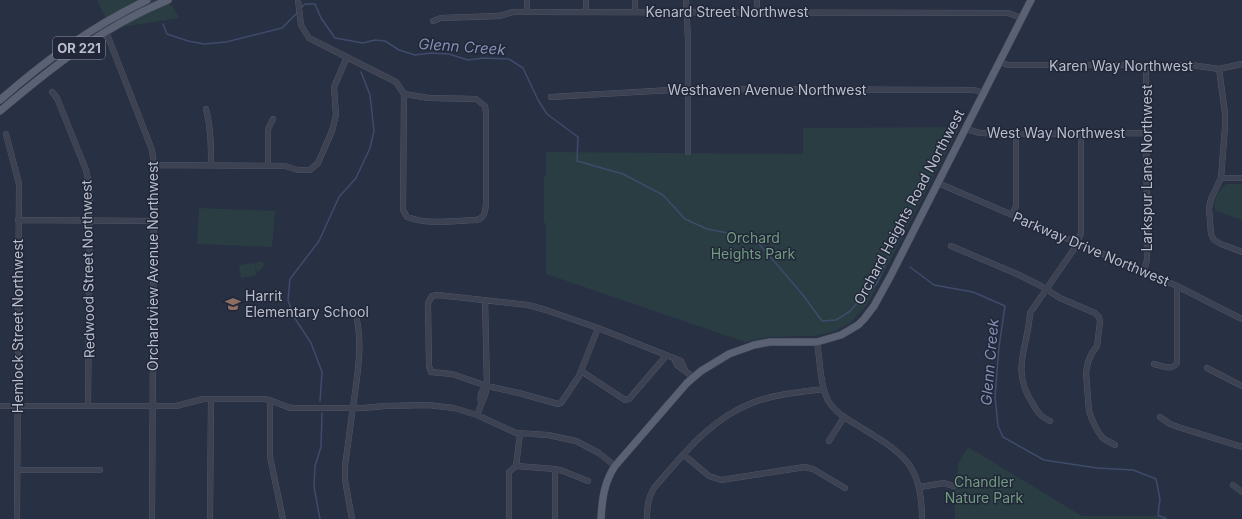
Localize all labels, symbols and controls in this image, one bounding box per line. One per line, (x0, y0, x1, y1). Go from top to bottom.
street label: Kenard Street Northwest (646, 3, 809, 20)
water label: Glenn Creek (418, 34, 507, 59)
road number: OR 221 (53, 37, 105, 59)
street label: Karen Way Northwest (1049, 57, 1193, 74)
street label: Westhaven Avenue Northwest (668, 81, 867, 98)
street label: Larkspur Lane Northwest (1138, 84, 1155, 252)
street label: Orchard Heights Road Northwest (850, 106, 968, 307)
street label: West Way Northwest (987, 124, 1126, 141)
street label: Orchardview Avenue Northwest (144, 161, 161, 371)
street label: Redwood Street Northwest (77, 179, 98, 358)
street label: Parkway Drive Northwest (1010, 208, 1172, 289)
park label: Orchard Heights Park (711, 229, 796, 262)
street label: Hemlock Street Northwest (9, 238, 26, 413)
place label: Harrit Elementary School (245, 287, 369, 320)
school or university icon: Harrit Elementary School (224, 295, 242, 313)
water label: Glenn Creek (976, 317, 1003, 406)
park label: Chandler Nature Park (945, 473, 1024, 506)

